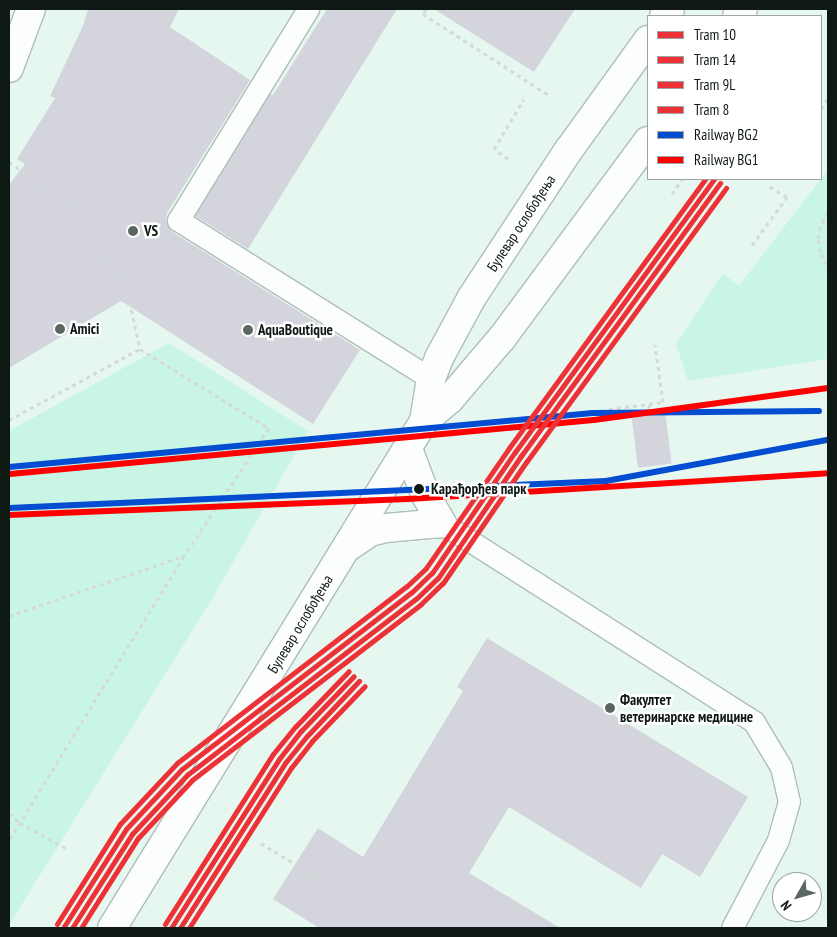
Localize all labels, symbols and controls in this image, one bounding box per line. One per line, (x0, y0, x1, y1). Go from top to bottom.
legend (647, 15, 822, 180)
text: Tram 10 (694, 25, 736, 44)
text: Tram 14 (694, 50, 736, 69)
text: Tram 9L (694, 75, 735, 94)
text: Tram 8 (694, 100, 729, 119)
text: Railway BG2 (694, 125, 758, 144)
text: Railway BG1 (694, 150, 758, 169)
street label: Булевар ослобођења (483, 171, 559, 275)
place label: VS (144, 222, 158, 240)
marker: VS (126, 224, 140, 238)
place label: Amici (70, 320, 99, 338)
place label: AquaBoutique (258, 321, 333, 339)
marker: Amici (54, 323, 66, 335)
marker: AquaBoutique (242, 324, 254, 336)
place label: Карађорђев парк (431, 480, 526, 498)
marker: Карађорђев парк (411, 481, 427, 497)
street label: Булевар ослобођења (264, 572, 336, 676)
place label: Факултет ветеринарске медицине (620, 690, 753, 725)
marker: Факултет ветеринарске медицине (604, 702, 616, 714)
north arrow (772, 872, 822, 922)
text: N (777, 897, 795, 914)

